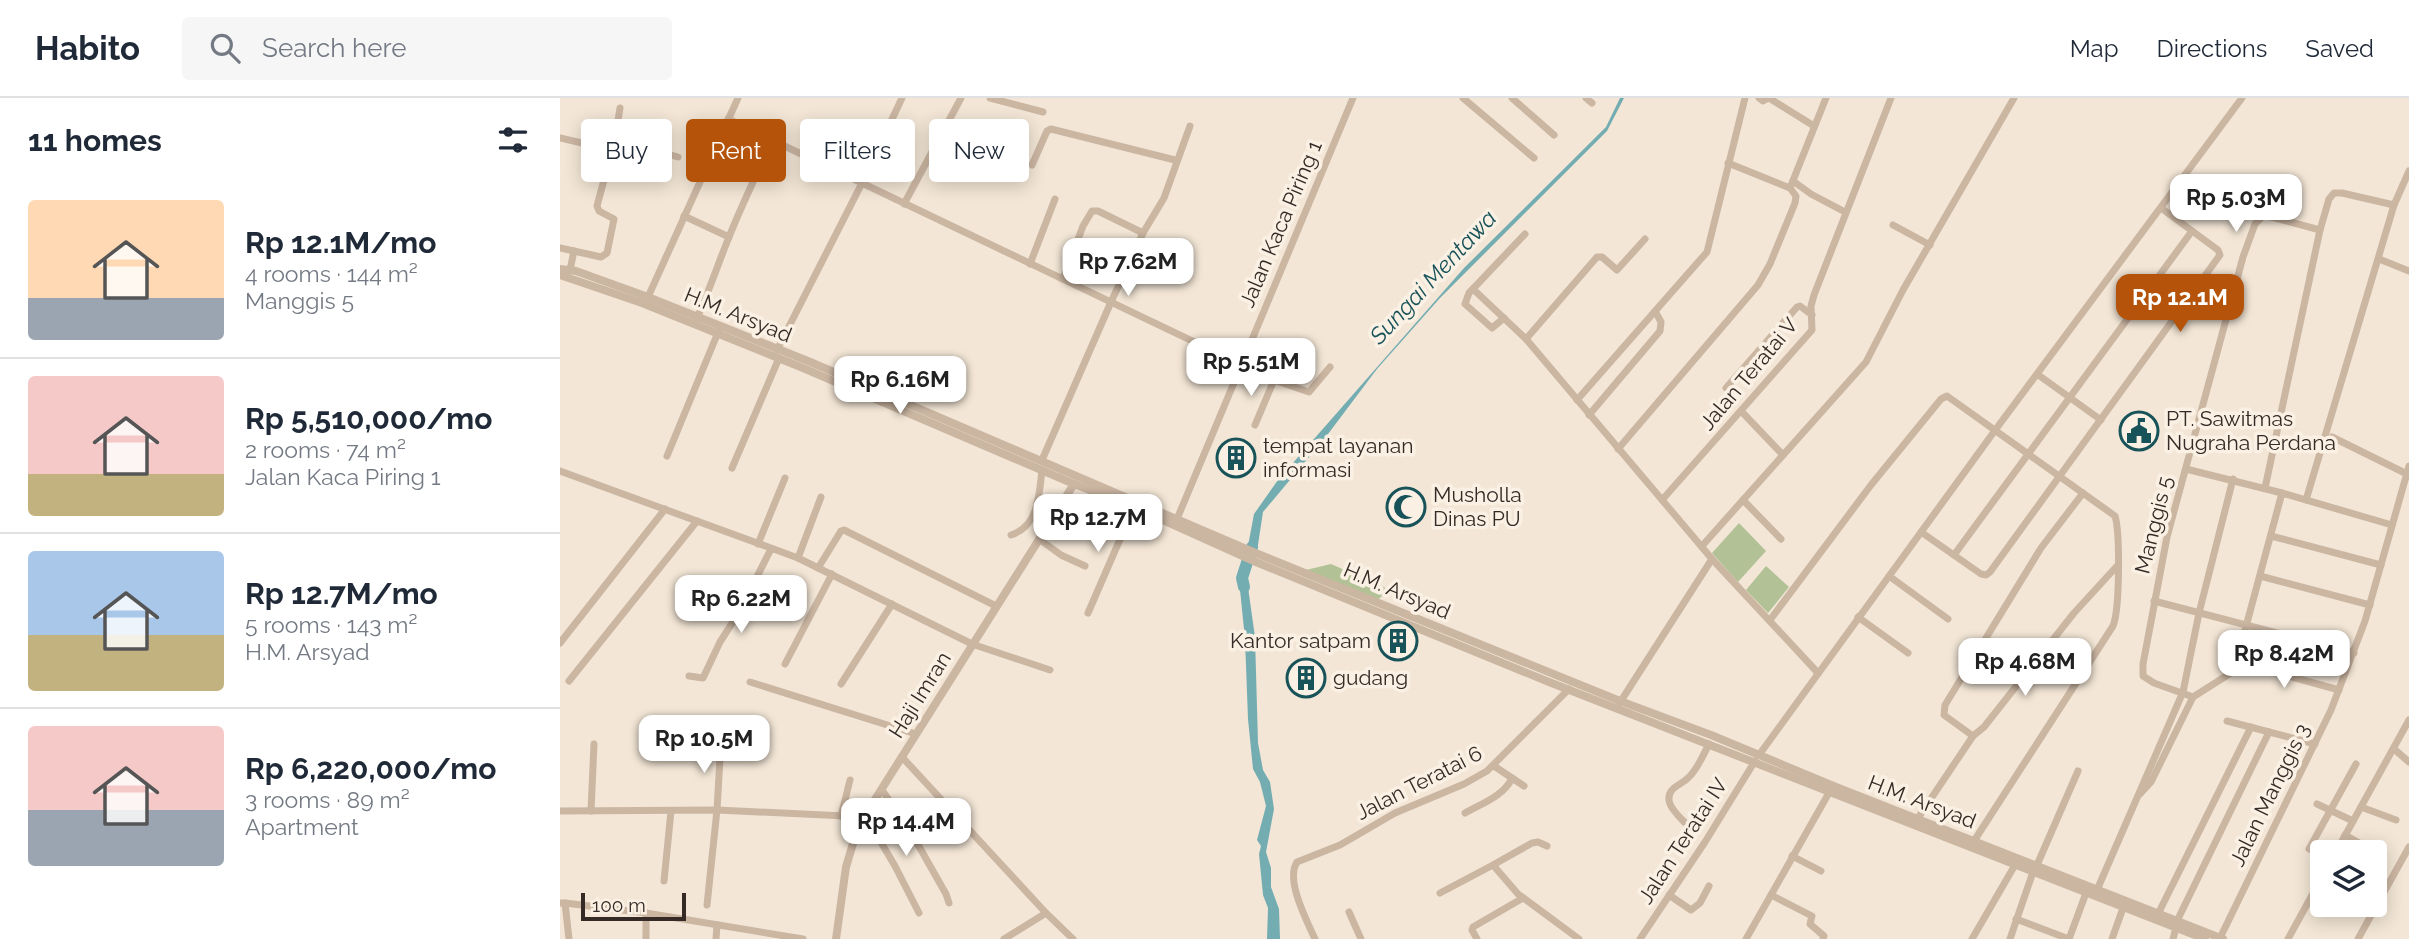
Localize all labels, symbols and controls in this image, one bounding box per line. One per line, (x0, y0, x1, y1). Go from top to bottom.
search box (182, 17, 672, 80)
text: Habito (35, 29, 140, 68)
icon: search (206, 29, 244, 67)
text: Search here (262, 33, 406, 63)
text: Map (2070, 34, 2119, 63)
text: Directions (2157, 34, 2267, 63)
text: Saved (2305, 34, 2374, 63)
chip: Buy (581, 119, 672, 182)
chip: Rent (686, 119, 786, 182)
chip: Filters (800, 119, 915, 182)
chip: New (929, 119, 1029, 182)
icon: filters (494, 121, 532, 159)
text: 11 homes (28, 123, 162, 158)
street label: Jalan Kaca Piring 1 (1234, 137, 1327, 311)
pin: Rp 5.03M (2164, 174, 2308, 234)
text: Rp 5.03M (2186, 183, 2286, 210)
water label: Sungai Mentawa (1363, 204, 1502, 350)
text: Rp 12.1M/mo (245, 225, 436, 260)
icon: home (84, 228, 168, 312)
pin: Rp 7.62M (1056, 238, 1200, 298)
text: Rp 7.62M (1079, 247, 1177, 274)
text: 4 rooms · 144 m² (245, 260, 418, 287)
pin: Rp 12.1M (2108, 274, 2252, 334)
street label: H.M. Arsyad (681, 282, 796, 347)
text: Rp 12.1M (2132, 283, 2228, 310)
text: Manggis 5 (245, 287, 354, 314)
street label: Jalan Teratai V (1694, 312, 1803, 435)
pin: Rp 5.51M (1179, 338, 1323, 398)
text: Rp 5.51M (1202, 347, 1300, 374)
pin: Rp 6.16M (828, 356, 972, 416)
text: Rp 6.16M (850, 365, 950, 392)
text: Rp 5,510,000/mo (245, 401, 492, 436)
icon: home (84, 404, 168, 488)
place label: PT. Sawitmas Nugraha Perdana (2166, 406, 2336, 455)
public building icon: PT. Sawitmas Nugraha Perdana (2118, 410, 2160, 452)
place label: tempat layanan informasi (1263, 433, 1413, 482)
text: 2 rooms · 74 m² (245, 436, 406, 463)
building icon: tempat layanan informasi (1215, 437, 1257, 479)
text: Jalan Kaca Piring 1 (245, 463, 441, 490)
street label: Manggis 5 (2129, 474, 2178, 576)
place label: Musholla Dinas PU (1433, 482, 1522, 531)
mosque icon: Musholla Dinas PU (1385, 486, 1427, 528)
pin: Rp 12.7M (1026, 494, 1170, 554)
text: Rp 12.7M (1049, 503, 1147, 530)
street label: H.M. Arsyad (1340, 557, 1454, 624)
pin: Rp 6.22M (669, 575, 813, 635)
text: Rp 12.7M/mo (245, 576, 438, 611)
icon: home (84, 579, 168, 663)
text: Rp 6.22M (691, 584, 791, 611)
text: 5 rooms · 143 m² (245, 611, 417, 638)
building icon: Kantor satpam (1377, 620, 1419, 662)
place label: Kantor satpam (1230, 628, 1371, 653)
pin: Rp 8.42M (2212, 630, 2356, 690)
text: H.M. Arsyad (245, 638, 369, 665)
pin: Rp 4.68M (1953, 638, 2097, 698)
text: Rp 8.42M (2234, 639, 2334, 666)
street label: Haji Imran (883, 647, 956, 743)
text: Rp 4.68M (1974, 647, 2076, 674)
building icon: gudang (1285, 657, 1327, 699)
place label: gudang (1333, 665, 1408, 690)
pin: Rp 10.5M (632, 716, 776, 775)
street label: Jalan Manggis 3 (2224, 719, 2315, 870)
text: Rp 10.5M (655, 724, 753, 751)
street label: Jalan Teratai 6 (1352, 740, 1486, 825)
text: Rp 6,220,000/mo (245, 751, 496, 786)
icon: home (84, 754, 168, 838)
street label: H.M. Arsyad (1865, 769, 1980, 834)
street label: Jalan Teratai IV (1633, 773, 1733, 908)
text: 3 rooms · 89 m² (245, 786, 410, 813)
pin: Rp 14.4M (834, 798, 978, 858)
text: Rp 14.4M (857, 807, 955, 834)
text: Apartment (245, 813, 359, 840)
map controls (2310, 840, 2387, 917)
button: layers (2310, 840, 2387, 917)
scale bar (581, 890, 686, 922)
text: 100 m (592, 894, 646, 916)

